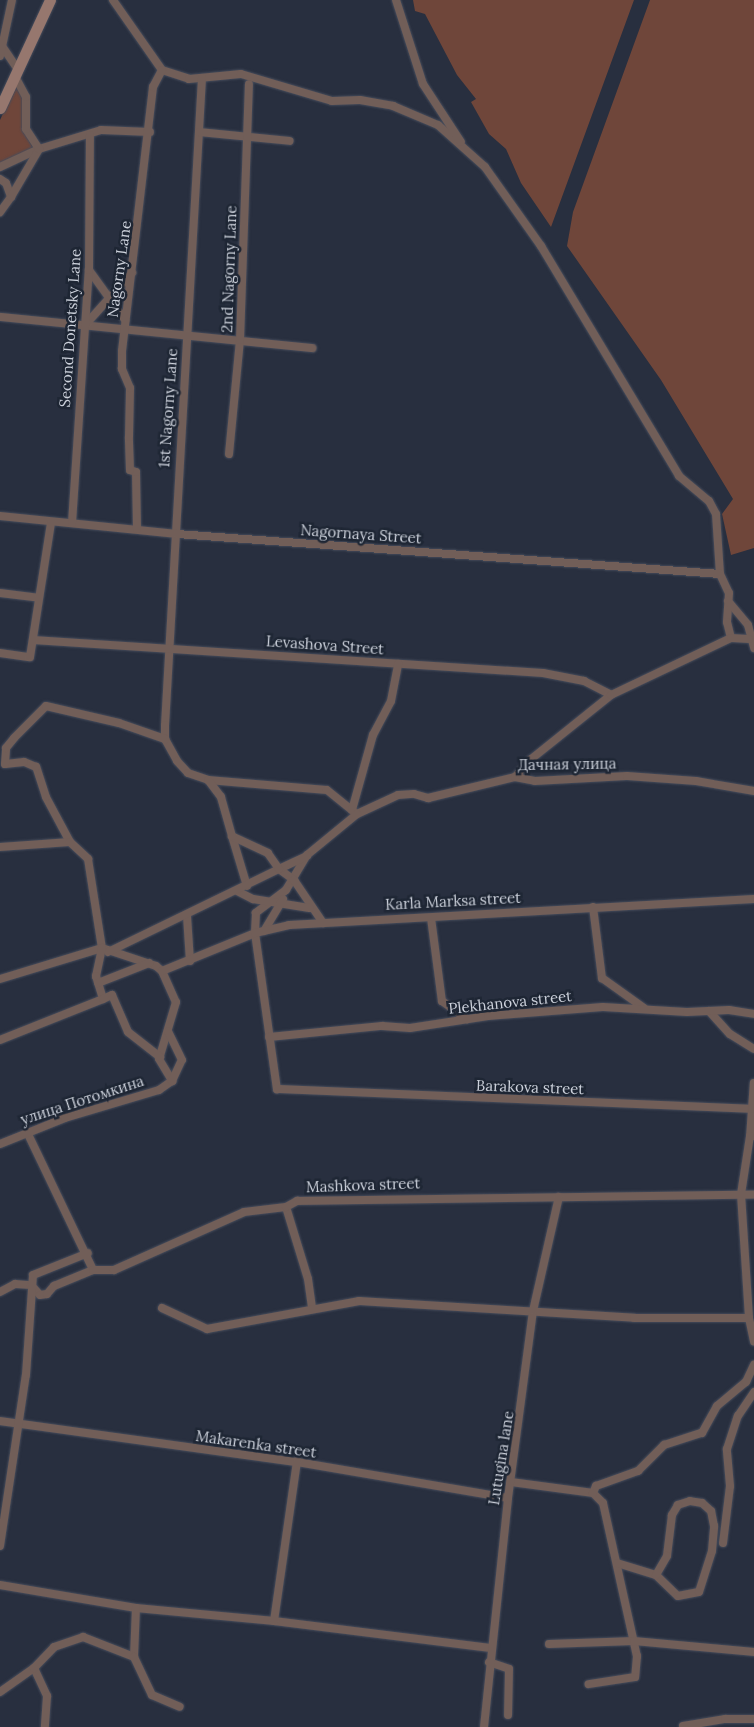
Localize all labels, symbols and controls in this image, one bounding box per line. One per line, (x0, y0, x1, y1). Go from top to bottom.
street label: 2nd Nagorny Lane (218, 205, 240, 333)
street label: Nagorny Lane (103, 220, 135, 318)
street label: Second Donetsky Lane (55, 248, 85, 408)
street label: 1st Nagorny Lane (155, 348, 181, 468)
street label: Nagornaya Street (300, 521, 422, 547)
street label: Levashova Street (265, 632, 385, 658)
street label: Дачная улица (517, 754, 617, 774)
street label: Karla Marksa street (385, 888, 521, 914)
street label: Plekhanova street (447, 987, 573, 1017)
street label: улица Потомкина (18, 1072, 146, 1128)
street label: Barakova street (476, 1076, 584, 1098)
street label: Mashkova street (306, 1174, 420, 1196)
street label: Lutugina lane (485, 1410, 517, 1506)
street label: Makarenka street (194, 1427, 318, 1461)

